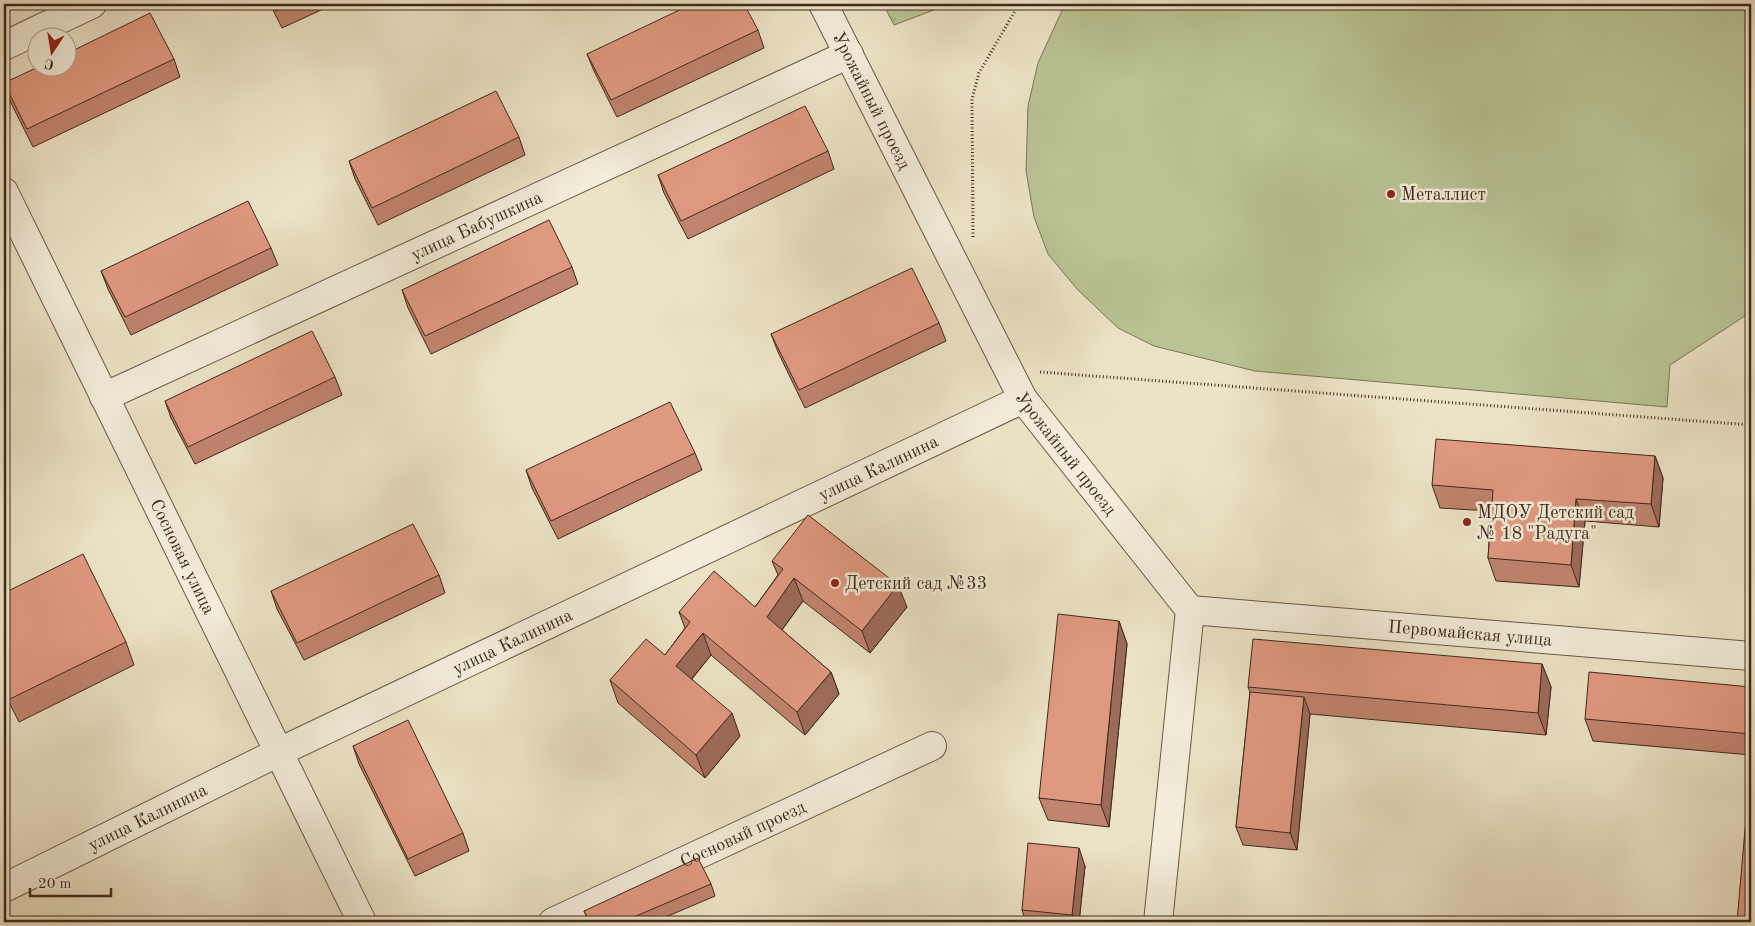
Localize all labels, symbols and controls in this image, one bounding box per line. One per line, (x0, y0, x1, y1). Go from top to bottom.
north arrow (28, 28, 78, 78)
street label: Урожайный проезд (829, 29, 913, 173)
text: С (44, 56, 55, 72)
place label: Металлист (1401, 186, 1486, 204)
street label: улица Бабушкина (408, 188, 545, 264)
marker: Металлист (1385, 188, 1397, 200)
street label: Урожайный проезд (1011, 390, 1119, 519)
street label: улица Калинина (816, 433, 941, 505)
street label: Сосновая улица (146, 497, 218, 617)
place label: МДОУ Детский сад № 18 "Радуга" (1477, 504, 1634, 543)
marker: МДОУ Детский сад № 18 "Радуга" (1461, 516, 1473, 528)
place label: Детский сад №33 (845, 575, 987, 593)
marker: Детский сад №33 (829, 577, 841, 589)
street label: улица Калинина (450, 606, 575, 678)
street label: Первомайская улица (1387, 618, 1553, 650)
street label: улица Калинина (85, 781, 210, 855)
street label: Сосновый проезд (678, 798, 809, 872)
scale bar (30, 866, 111, 898)
text: 20 m (38, 877, 72, 892)

